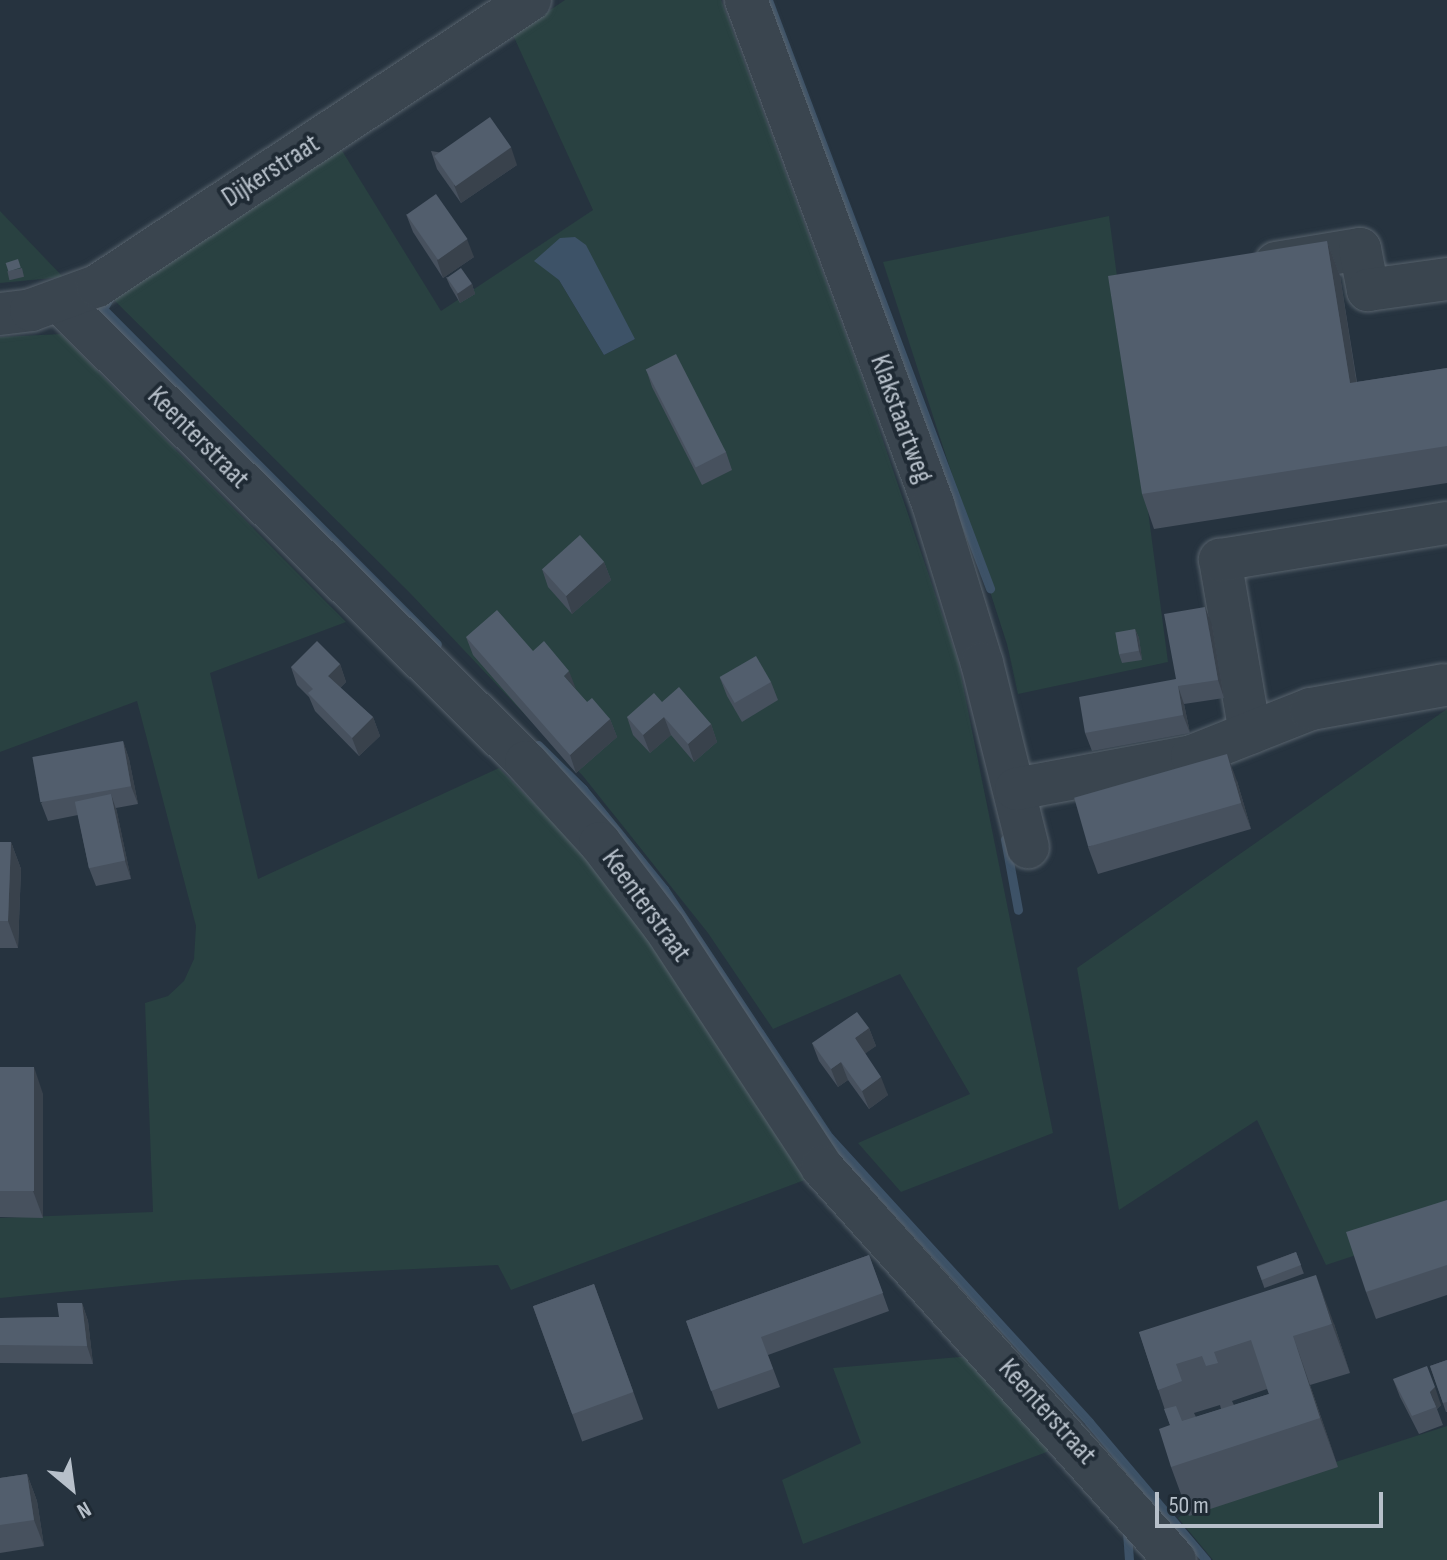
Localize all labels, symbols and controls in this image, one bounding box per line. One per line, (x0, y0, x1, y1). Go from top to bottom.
street label: Dijkerstraat (216, 127, 326, 215)
street label: Klakstaartweg (862, 350, 940, 488)
street label: Keenterstraat (140, 380, 256, 496)
street label: Keenterstraat (594, 843, 698, 969)
street label: Keenterstraat (991, 1352, 1103, 1472)
north arrow (32, 1448, 112, 1528)
scale bar (1159, 1476, 1387, 1526)
text: 50 m (1169, 1491, 1209, 1520)
text: N (72, 1495, 96, 1524)

